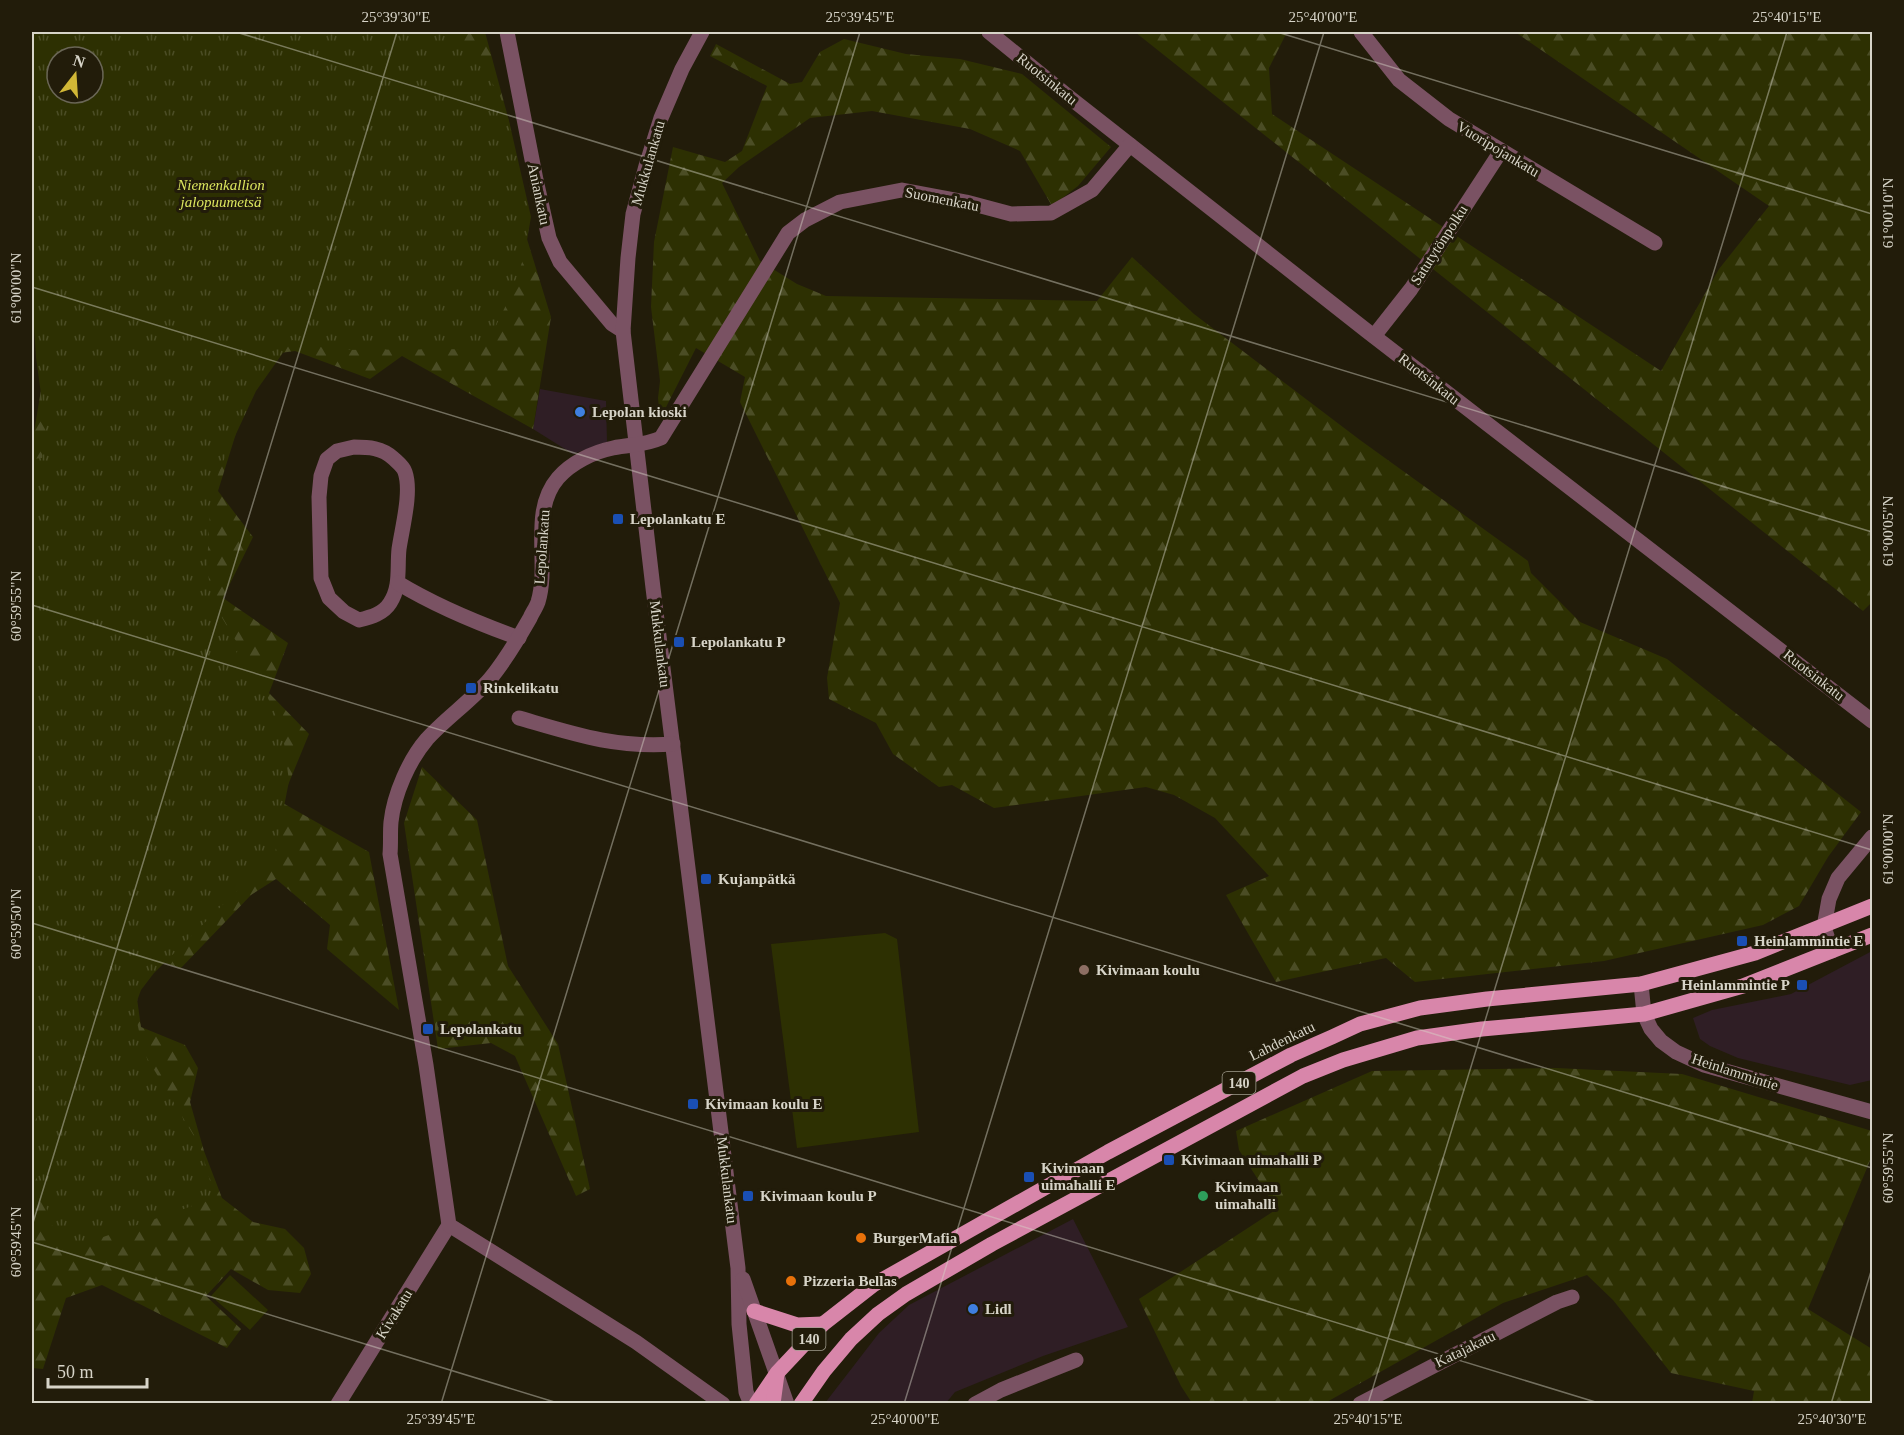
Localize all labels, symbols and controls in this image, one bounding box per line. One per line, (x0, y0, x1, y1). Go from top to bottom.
text: 25°39'30"E (362, 9, 431, 25)
text: 25°39'45"E (826, 9, 895, 25)
text: 25°40'00"E (1289, 9, 1358, 25)
text: 25°40'15"E (1753, 9, 1822, 25)
north arrow (45, 45, 105, 105)
street label: Ruotsinkatu (1014, 50, 1081, 108)
text: N (71, 51, 88, 71)
street label: Mukkulankatu (628, 118, 668, 207)
street label: Vuoripojankatu (1454, 118, 1543, 180)
street label: Aniankatu (525, 162, 553, 227)
park label: Niemenkallion jalopuumetsä (176, 177, 265, 210)
text: 61°00'10"N (1880, 178, 1896, 248)
street label: Suomenkatu (904, 184, 981, 214)
street label: Satutytönpolku (1407, 202, 1471, 288)
text: 61°00'00"N (8, 253, 24, 323)
street label: Ruotsinkatu (1396, 350, 1463, 408)
place label: Lepolan kioski (592, 404, 687, 420)
marker: Lepolan kioski (573, 405, 587, 419)
text: 61°00'05"N (1880, 496, 1896, 566)
street label: Lepolankatu (531, 509, 553, 585)
place label: Lepolankatu E (630, 511, 725, 527)
marker: Lepolankatu E (611, 512, 625, 526)
text: 60°59'55"N (8, 571, 24, 641)
street label: Mukkulankatu (647, 600, 673, 689)
place label: Lepolankatu P (691, 634, 786, 650)
marker: Lepolankatu P (672, 635, 686, 649)
street label: Ruotsinkatu (1781, 646, 1848, 704)
place label: Rinkelikatu (483, 680, 559, 696)
marker: Rinkelikatu (464, 681, 478, 695)
text: 61°00'00"N (1880, 814, 1896, 884)
place label: Kujanpätkä (718, 871, 796, 887)
marker: Kujanpätkä (699, 872, 713, 886)
text: 60°59'50"N (8, 889, 24, 959)
place label: Heinlammintie E (1754, 933, 1864, 949)
marker: Heinlammintie E (1735, 934, 1749, 948)
place label: Kivimaan koulu (1096, 962, 1200, 978)
marker: Kivimaan koulu (1077, 963, 1091, 977)
place label: Heinlammintie P (1681, 977, 1790, 993)
marker: Heinlammintie P (1795, 978, 1809, 992)
street label: Lahdenkatu (1247, 1018, 1318, 1064)
place label: Lepolankatu (440, 1021, 522, 1037)
marker: Lepolankatu (421, 1022, 435, 1036)
street label: Heinlammintie (1690, 1050, 1781, 1094)
road number: 140 (1222, 1072, 1256, 1094)
place label: Kivimaan koulu E (705, 1096, 823, 1112)
marker: Kivimaan koulu E (686, 1097, 700, 1111)
text: 60°59'55"N (1880, 1133, 1896, 1203)
street label: Mukkulankatu (714, 1136, 740, 1225)
place label: Kivimaan uimahalli P (1181, 1152, 1322, 1168)
marker: Kivimaan uimahalli P (1162, 1153, 1176, 1167)
place label: Kivimaan uimahalli E (1041, 1160, 1116, 1193)
marker: Kivimaan uimahalli E (1022, 1170, 1036, 1184)
place label: Kivimaan uimahalli (1215, 1179, 1279, 1212)
place label: Kivimaan koulu P (760, 1188, 877, 1204)
marker: Kivimaan koulu P (741, 1189, 755, 1203)
marker: Kivimaan uimahalli (1196, 1189, 1210, 1203)
text: 60°59'45"N (8, 1207, 24, 1277)
place label: BurgerMafia (873, 1230, 958, 1246)
marker: BurgerMafia (854, 1231, 868, 1245)
place label: Pizzeria Bellas (803, 1273, 897, 1289)
marker: Pizzeria Bellas (784, 1274, 798, 1288)
street label: Kivakatu (373, 1286, 416, 1342)
place label: Lidl (985, 1301, 1012, 1317)
marker: Lidl (966, 1302, 980, 1316)
street label: Katajakatu (1432, 1327, 1498, 1370)
road number: 140 (792, 1328, 826, 1350)
scale bar (48, 1351, 147, 1389)
text: 50 m (57, 1362, 94, 1382)
text: 25°39'45"E (407, 1411, 476, 1427)
text: 25°40'00"E (871, 1411, 940, 1427)
text: 25°40'15"E (1334, 1411, 1403, 1427)
text: 25°40'30"E (1798, 1411, 1867, 1427)

